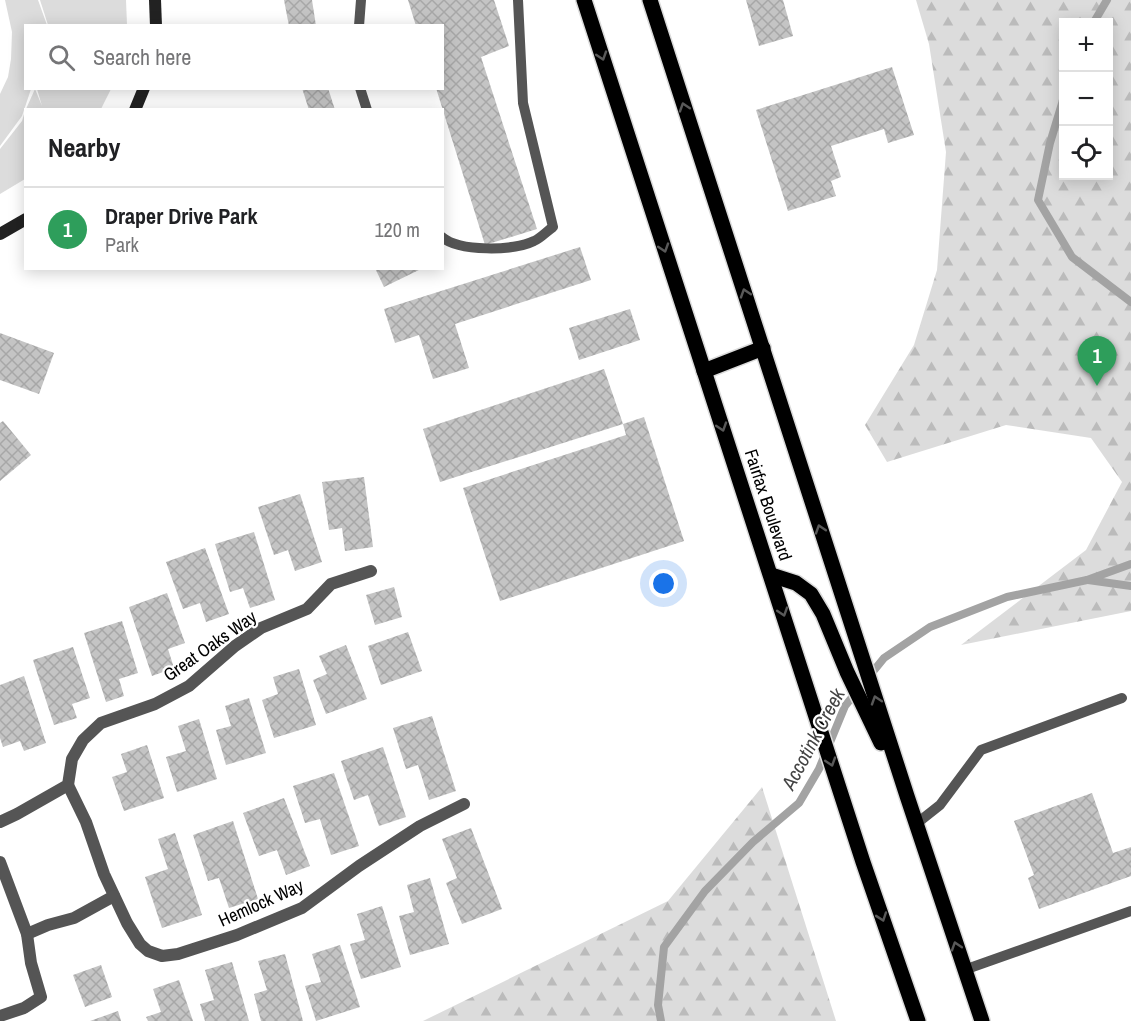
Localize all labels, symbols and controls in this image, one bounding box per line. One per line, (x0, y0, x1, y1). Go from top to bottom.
map controls (1059, 18, 1113, 180)
button: + (1059, 18, 1113, 72)
search box (24, 24, 444, 90)
icon: search (45, 41, 78, 74)
text: Search here (93, 42, 191, 72)
one-way arrow (595, 50, 607, 61)
button: − (1059, 72, 1113, 126)
one-way arrow (679, 102, 692, 113)
button: locate (1059, 126, 1113, 180)
text: Nearby (48, 130, 120, 165)
text: Draper Drive Park (105, 201, 257, 231)
text: 1 (63, 216, 72, 243)
text: 120 m (374, 216, 420, 243)
text: Park (105, 231, 139, 258)
one-way arrow (657, 242, 669, 253)
one-way arrow (740, 288, 752, 299)
pin: 1 (1078, 336, 1116, 386)
one-way arrow (715, 421, 728, 432)
street label: Fairfax Boulevard (739, 446, 798, 564)
one-way arrow (815, 524, 828, 534)
your location (649, 569, 678, 598)
street label: Great Oaks Way (158, 604, 262, 687)
one-way arrow (775, 606, 788, 617)
water label: Accotink Creek (774, 683, 851, 795)
one-way arrow (870, 695, 883, 706)
one-way arrow (823, 756, 836, 767)
street label: Hemlock Way (214, 872, 308, 932)
one-way arrow (874, 911, 887, 922)
one-way arrow (951, 941, 964, 952)

